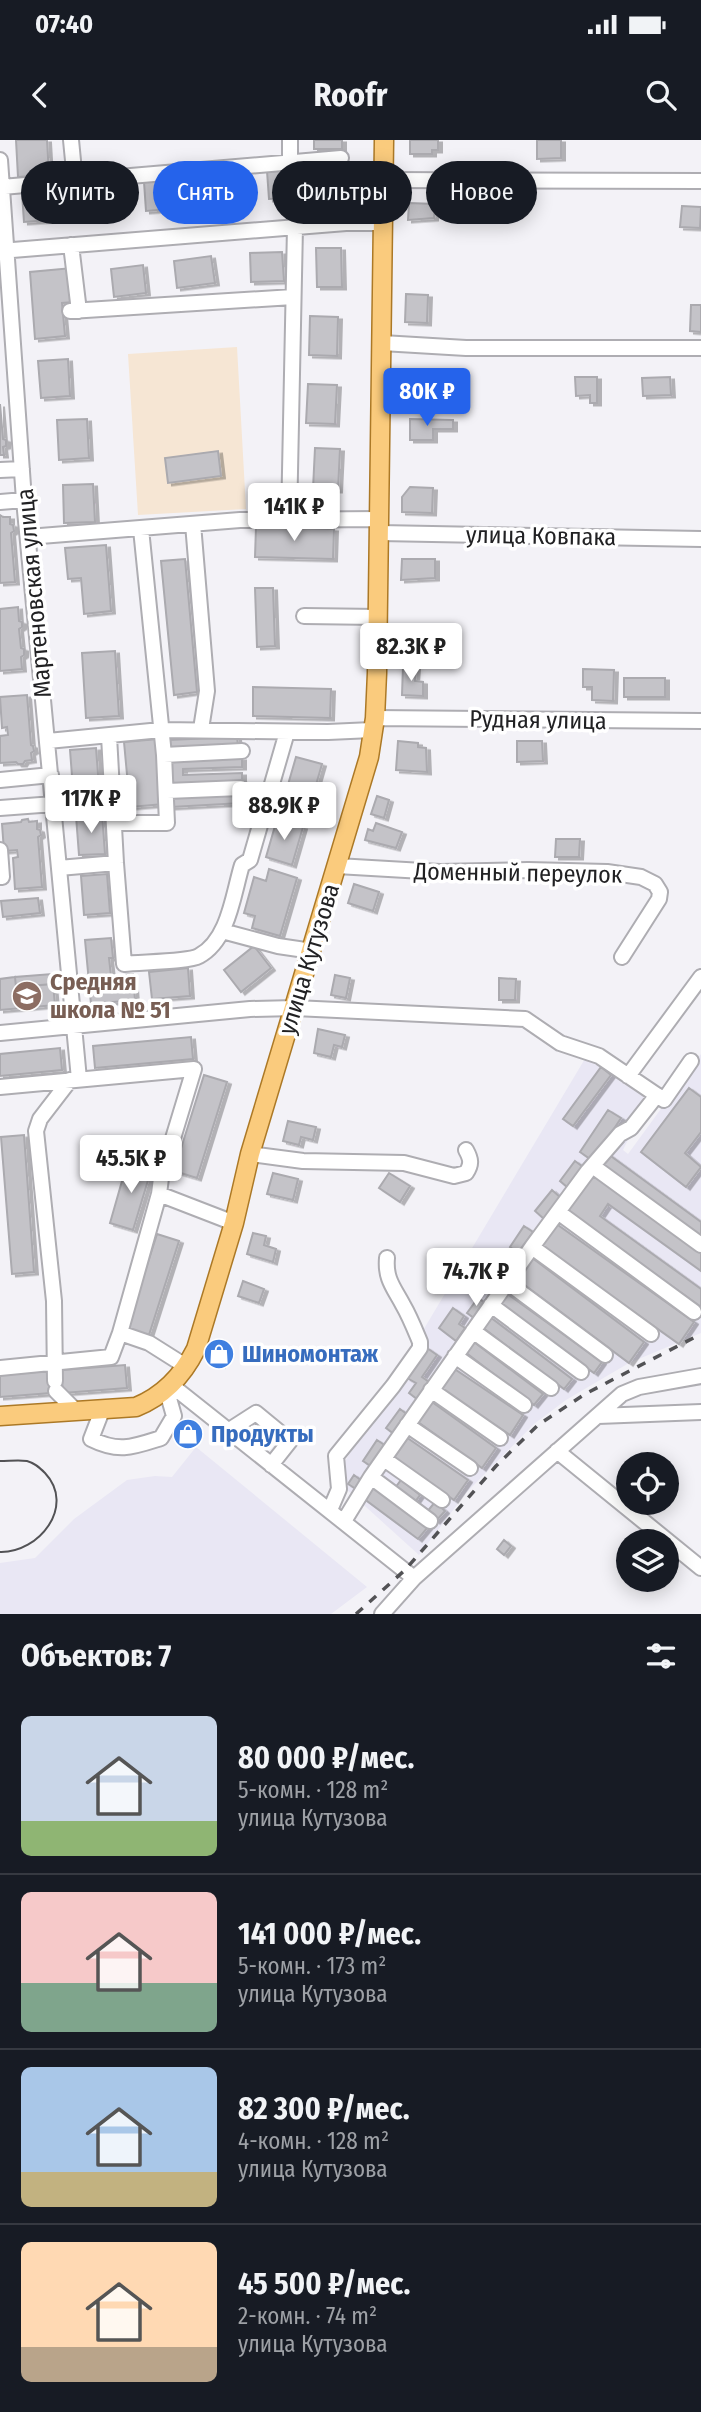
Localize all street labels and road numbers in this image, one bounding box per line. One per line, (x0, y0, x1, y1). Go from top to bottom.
street label: Мартеновская улица (11, 487, 57, 699)
street label: улица Ковпака (466, 521, 616, 551)
street label: Рудная улица (469, 705, 607, 735)
street label: Доменный переулок (413, 857, 623, 889)
street label: улица Кутузова (273, 880, 345, 1038)

